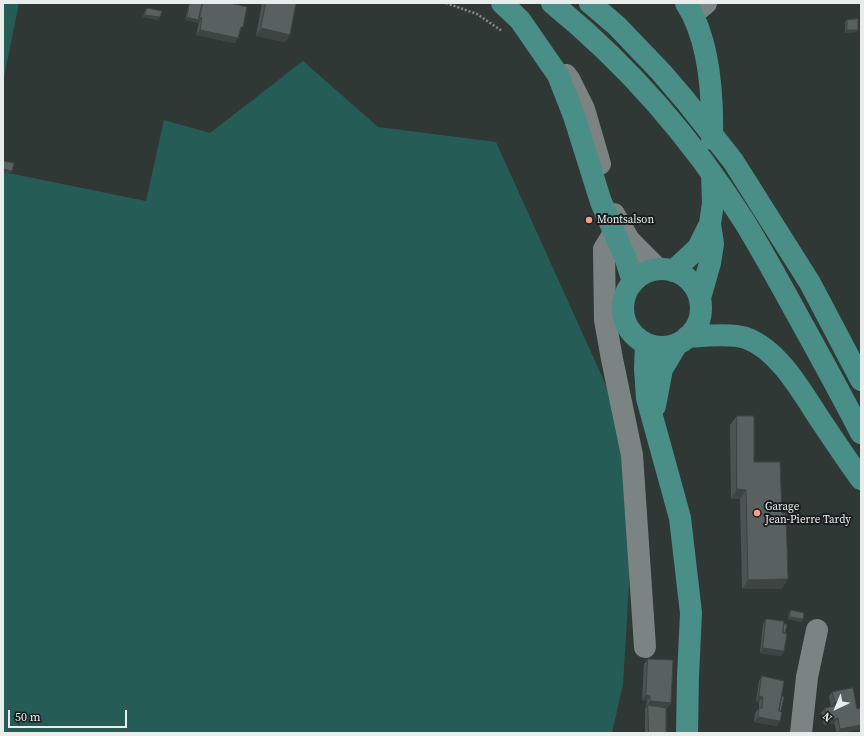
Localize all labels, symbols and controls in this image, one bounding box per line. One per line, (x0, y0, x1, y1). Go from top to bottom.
place label: Montsalson (597, 213, 654, 227)
marker: Montsalson (584, 215, 594, 225)
place label: Garage Jean-Pierre Tardy (765, 500, 851, 526)
marker: Garage Jean-Pierre Tardy (752, 508, 762, 518)
north arrow (816, 688, 856, 728)
scale bar (10, 702, 129, 728)
text: 50 m (15, 709, 41, 725)
text: N (819, 709, 835, 725)

